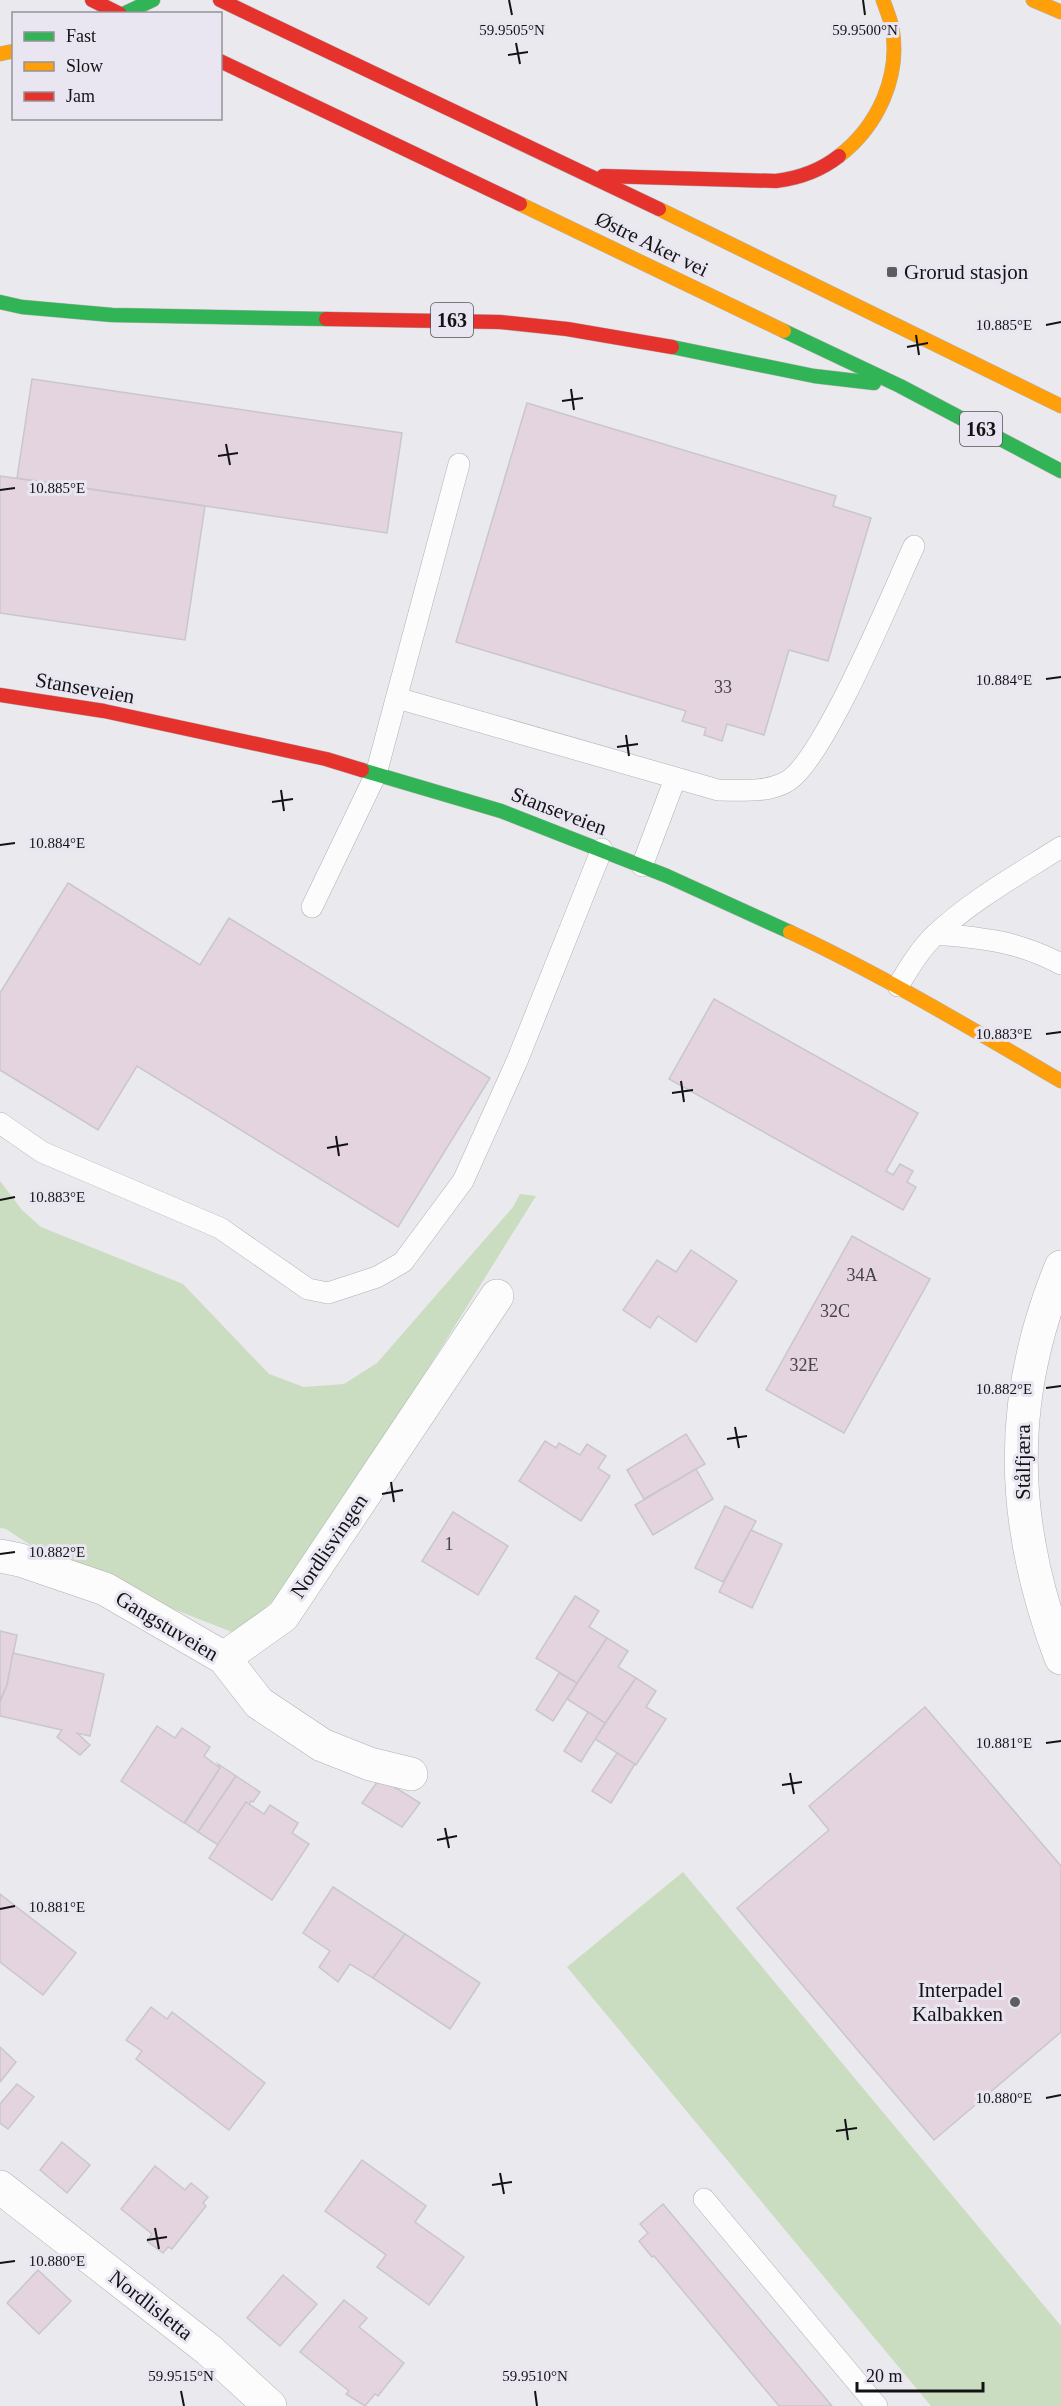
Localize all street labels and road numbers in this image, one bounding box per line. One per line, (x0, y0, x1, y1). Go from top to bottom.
street label: Østre Aker vei (592, 206, 712, 282)
road number: 163 (431, 303, 473, 337)
road number: 163 (960, 412, 1002, 446)
street label: Stanseveien (34, 667, 137, 709)
street label: Stanseveien (508, 782, 611, 840)
street label: Stålfjæra (1011, 1423, 1035, 1500)
street label: Nordlisvingen (285, 1489, 373, 1603)
street label: Gangstuveien (111, 1586, 223, 1666)
street label: Nordlisletta (105, 2265, 198, 2345)

